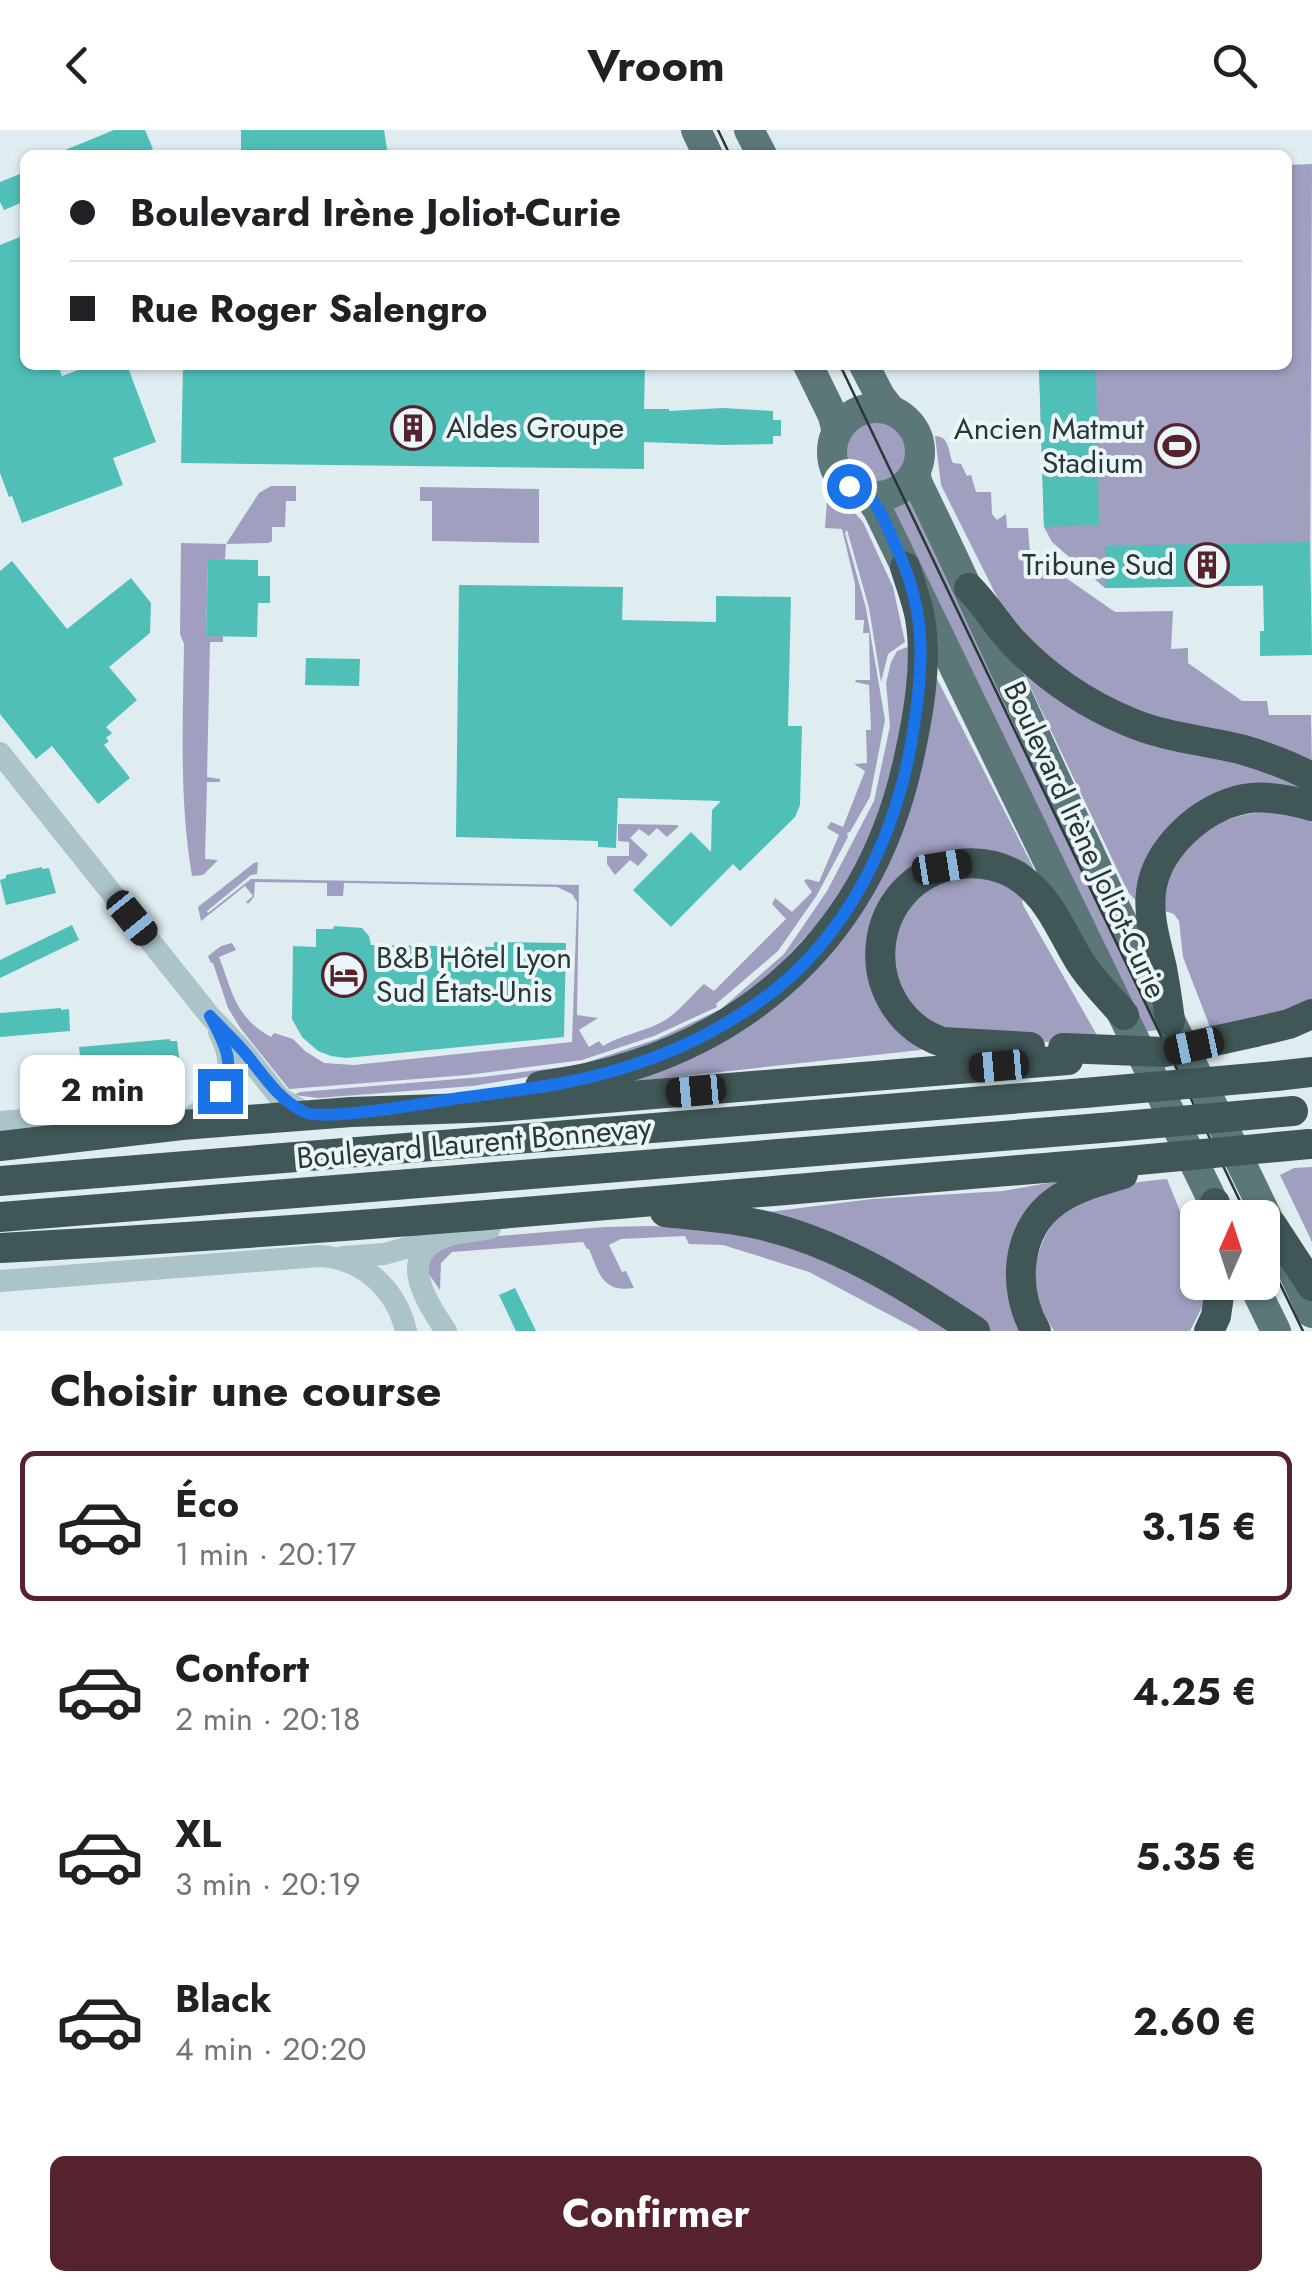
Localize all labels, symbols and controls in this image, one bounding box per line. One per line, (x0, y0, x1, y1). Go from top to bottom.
text: Vroom (587, 33, 725, 98)
icon: back (50, 38, 105, 93)
icon: search (1207, 38, 1262, 93)
text: Boulevard Irène Joliot-Curie (130, 185, 621, 240)
text: Rue Roger Salengro (130, 281, 487, 336)
building icon: Aldes Groupe (390, 405, 436, 451)
place label: Aldes Groupe (446, 406, 624, 449)
place label: Ancien Matmut Stadium (954, 407, 1145, 484)
sports icon: Ancien Matmut Stadium (1154, 423, 1200, 469)
route start (827, 464, 872, 509)
building icon: Tribune Sud (1184, 542, 1230, 588)
place label: Tribune Sud (1022, 543, 1174, 586)
street label: Boulevard Irène Joliot-Curie (993, 674, 1178, 1006)
car (910, 847, 974, 887)
car (101, 885, 163, 951)
place label: B&B Hôtel Lyon Sud États-Unis (376, 936, 572, 1013)
hotel icon: B&B Hôtel Lyon Sud États-Unis (321, 952, 367, 998)
car (1162, 1025, 1226, 1067)
car (968, 1048, 1030, 1084)
callout: 2 min (20, 1056, 185, 1126)
text: 2 min (60, 1067, 145, 1113)
route end (198, 1069, 243, 1114)
car (665, 1073, 727, 1109)
street label: Boulevard Laurent Bonnevay (295, 1106, 654, 1179)
north arrow (1180, 1200, 1280, 1300)
map controls (1180, 1200, 1280, 1300)
text: Choisir une course (50, 1358, 442, 1423)
text: Éco (175, 1476, 239, 1531)
icon: car (55, 1481, 145, 1571)
text: 3.15 € (1142, 1499, 1257, 1554)
text: 1 min · 20:17 (175, 1531, 356, 1577)
text: Confort (175, 1641, 309, 1696)
icon: car (55, 1646, 145, 1736)
text: 4.25 € (1133, 1664, 1257, 1719)
text: 2 min · 20:18 (175, 1696, 361, 1742)
text: XL (175, 1806, 221, 1861)
icon: car (55, 1811, 145, 1901)
text: 5.35 € (1136, 1829, 1257, 1884)
text: 3 min · 20:19 (175, 1861, 361, 1907)
text: Black (175, 1971, 272, 2026)
icon: car (55, 1976, 145, 2066)
text: 2.60 € (1133, 1994, 1257, 2049)
text: 4 min · 20:20 (175, 2026, 367, 2072)
button: Confirmer (50, 2156, 1262, 2271)

